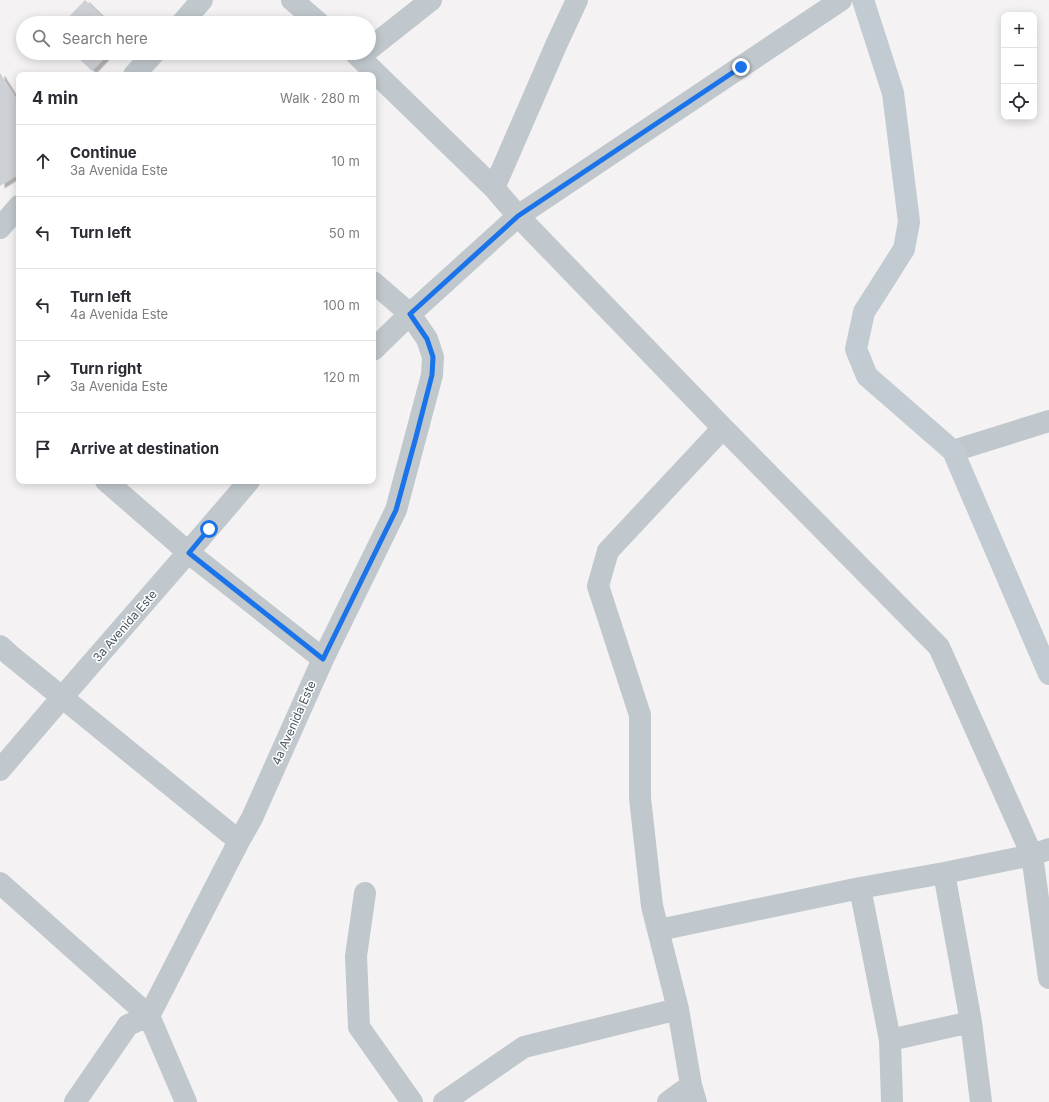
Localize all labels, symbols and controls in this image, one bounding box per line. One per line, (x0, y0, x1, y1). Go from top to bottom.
map controls (1001, 12, 1037, 120)
button: + (1001, 12, 1037, 48)
search box (16, 16, 376, 60)
icon: search (30, 27, 52, 49)
text: Search here (62, 29, 148, 48)
button: − (1001, 48, 1037, 84)
route end (732, 58, 750, 76)
button: locate (1001, 84, 1037, 120)
text: 4 min (32, 88, 78, 108)
text: Walk · 280 m (280, 90, 360, 106)
text: Continue (70, 143, 137, 162)
icon: ahead (32, 150, 54, 172)
text: 10 m (331, 153, 360, 169)
text: 3a Avenida Este (70, 162, 168, 178)
icon: left (32, 222, 54, 244)
text: Turn left (70, 223, 131, 242)
text: 50 m (329, 225, 360, 241)
text: Turn left (70, 287, 131, 306)
icon: left (32, 294, 54, 316)
text: 100 m (323, 297, 360, 313)
text: 4a Avenida Este (70, 306, 168, 322)
text: Turn right (70, 359, 142, 378)
icon: right (32, 366, 54, 388)
text: 120 m (324, 369, 360, 385)
text: 3a Avenida Este (70, 378, 168, 394)
icon: arrive (32, 438, 54, 460)
text: Arrive at destination (70, 439, 219, 458)
route start (200, 520, 218, 538)
street label: 3a Avenida Este (89, 587, 160, 665)
street label: 4a Avenida Este (268, 678, 319, 767)

